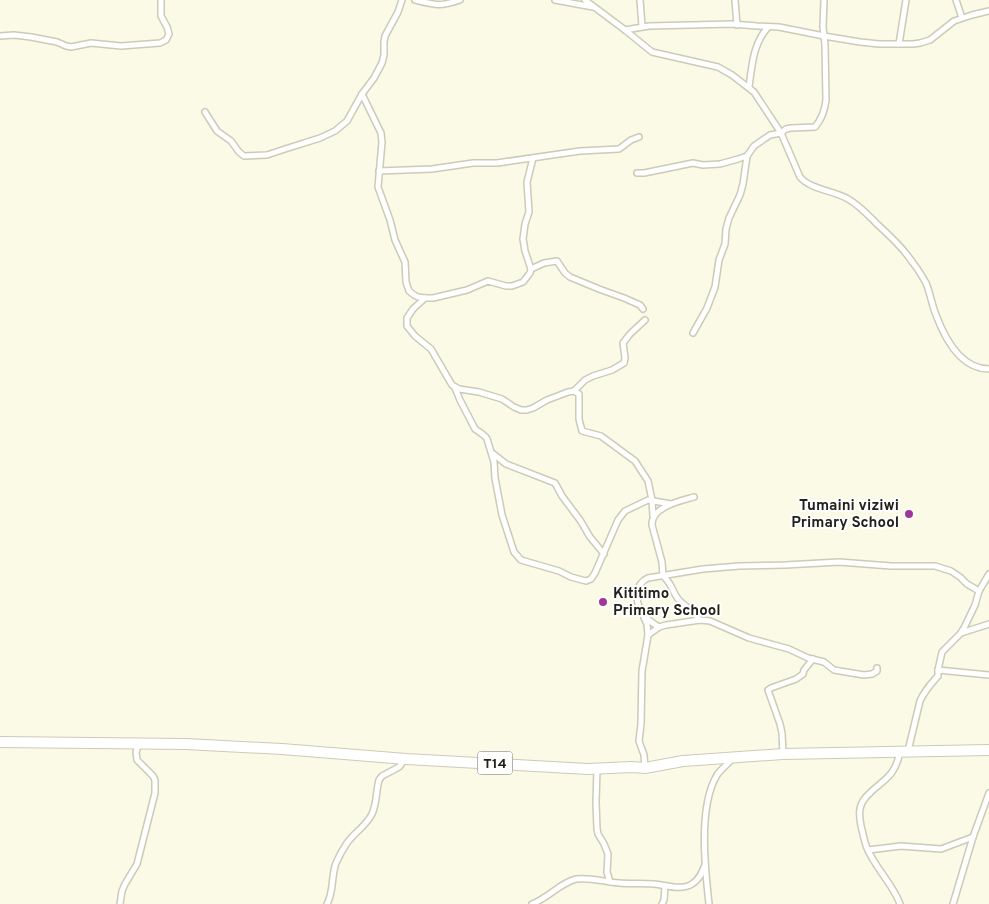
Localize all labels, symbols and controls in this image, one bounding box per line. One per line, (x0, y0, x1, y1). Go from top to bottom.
place label: Tumaini viziwi Primary School (791, 497, 899, 533)
marker: Tumaini viziwi Primary School (903, 508, 915, 520)
place label: Kititimo Primary School (613, 585, 721, 621)
marker: Kititimo Primary School (597, 596, 609, 608)
road number: T14 (478, 751, 512, 774)

